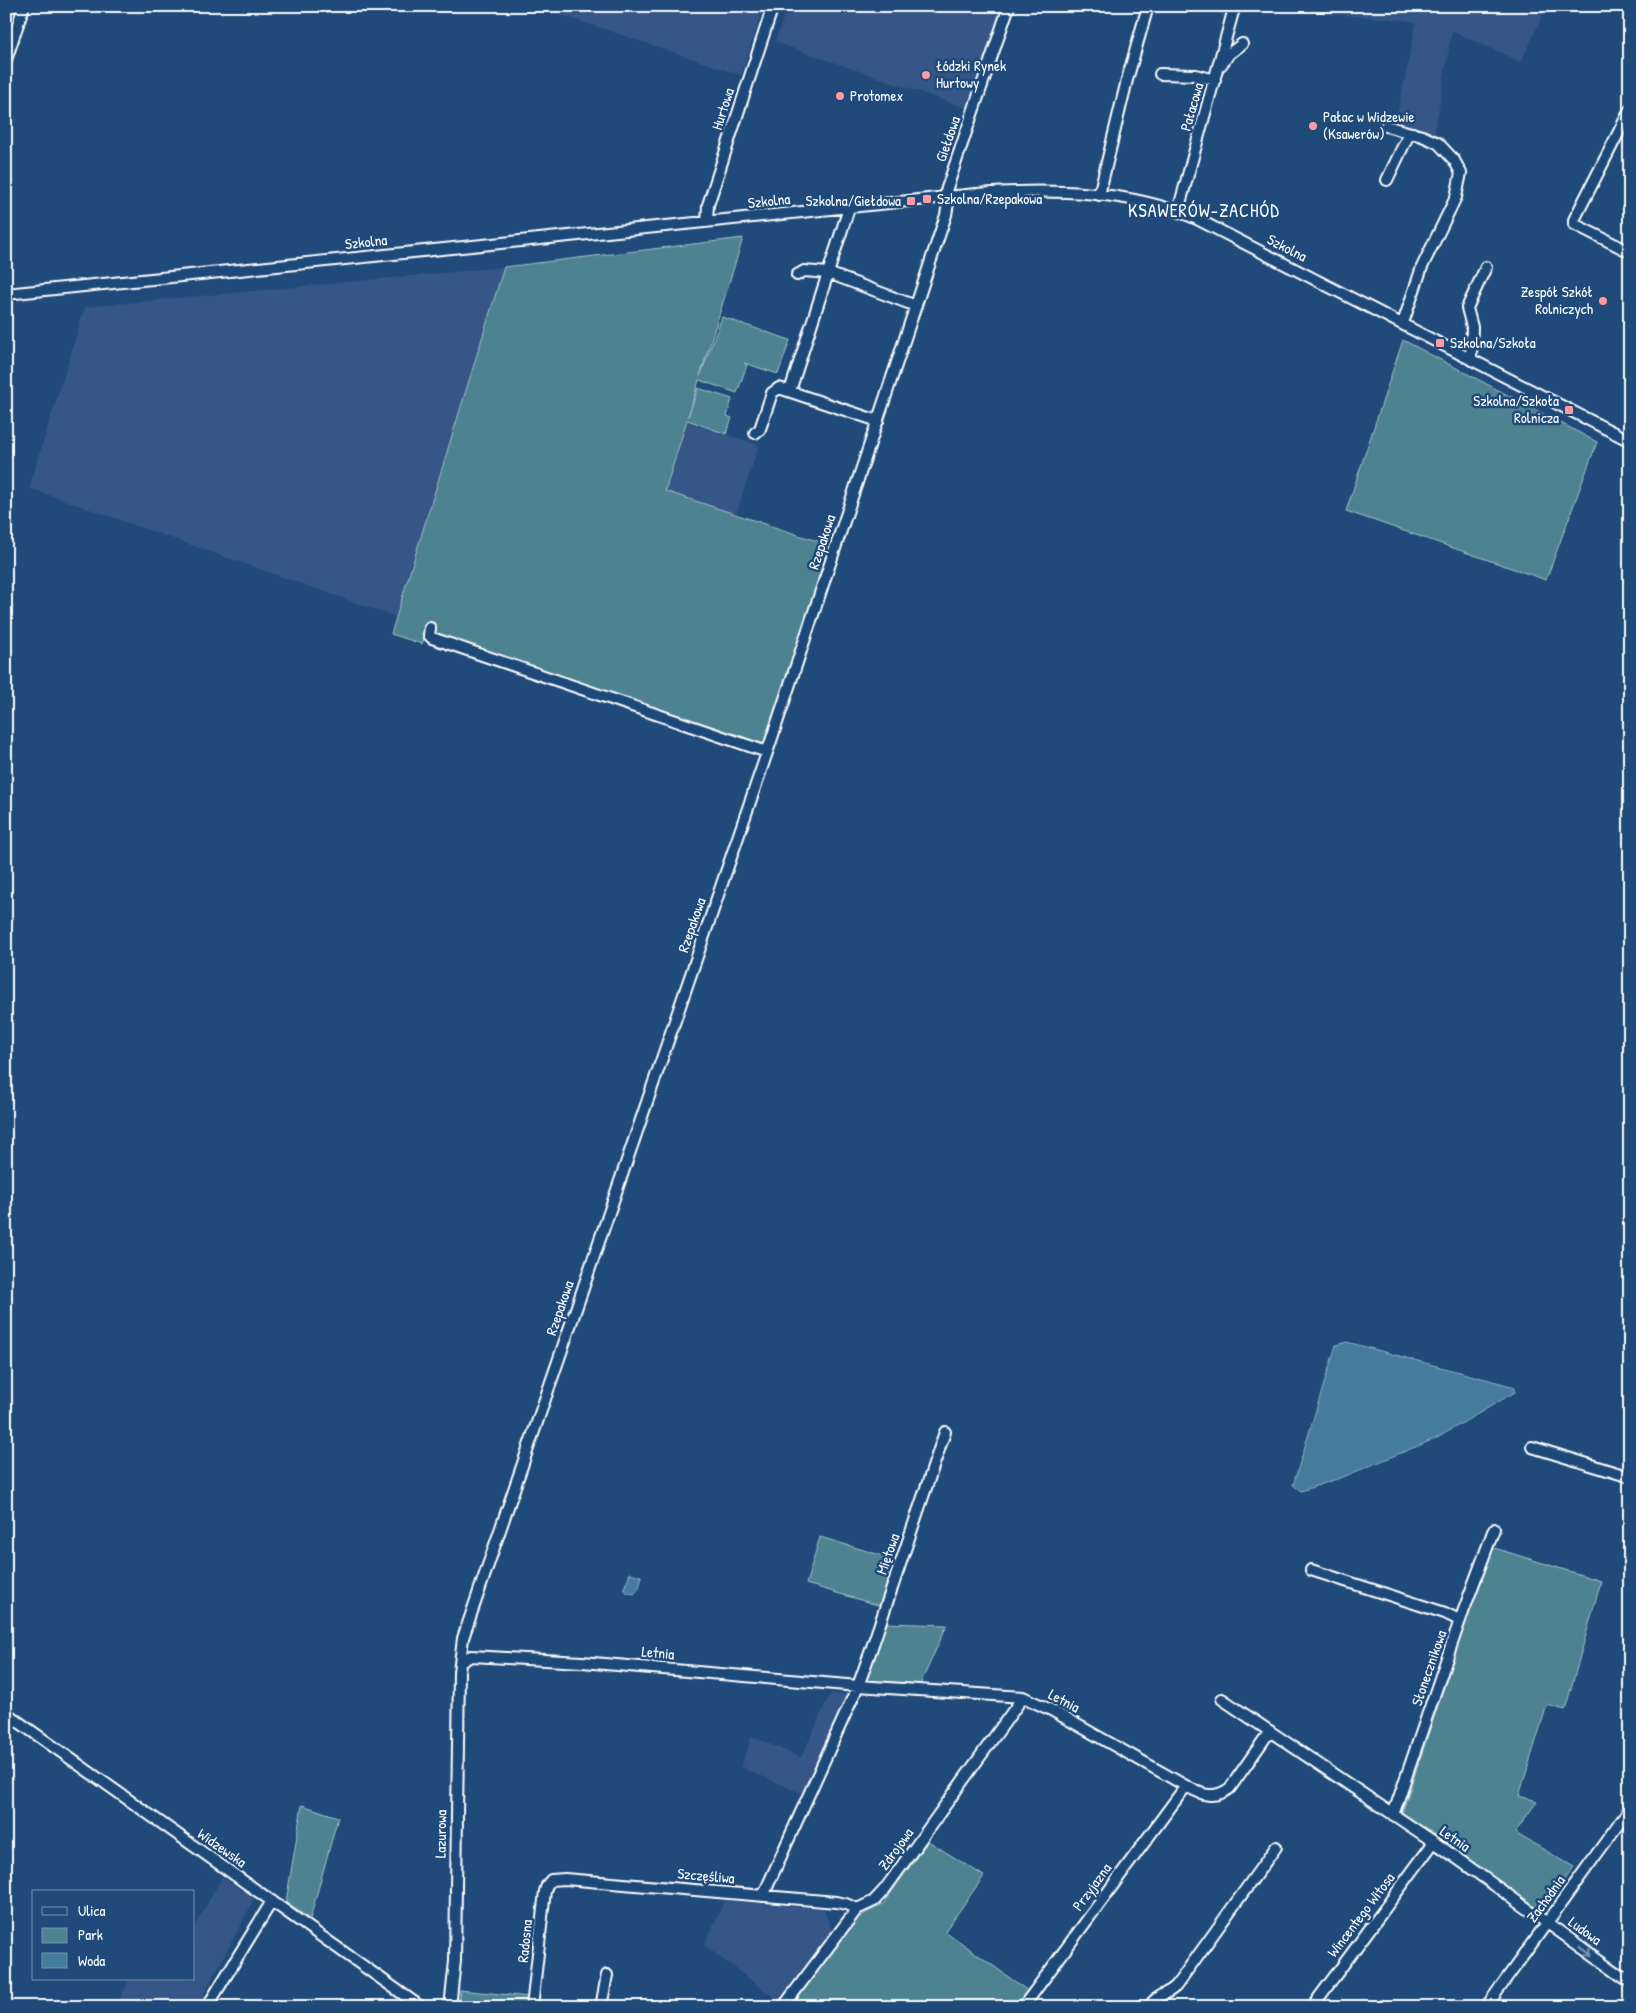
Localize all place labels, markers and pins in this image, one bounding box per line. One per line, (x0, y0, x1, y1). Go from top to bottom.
place label: Łódzki Rynek Hurtowy (936, 55, 1006, 93)
marker: Łódzki Rynek Hurtowy (920, 69, 932, 81)
place label: Protomex (850, 85, 903, 106)
marker: Protomex (834, 90, 846, 102)
place label: Pałac w Widzewie (Ksawerów) (1323, 106, 1414, 144)
marker: Pałac w Widzewie (Ksawerów) (1307, 120, 1319, 132)
place label: Szkolna/Rzepakowa (937, 188, 1042, 209)
place label: Szkolna/Giełdowa (805, 190, 901, 211)
marker: Szkolna/Rzepakowa (921, 193, 933, 205)
marker: Szkolna/Giełdowa (905, 195, 917, 207)
place label: Zespół Szkół Rolniczych (1521, 281, 1593, 319)
marker: Zespół Szkół Rolniczych (1597, 295, 1609, 307)
place label: Szkolna/Szkoła (1450, 332, 1536, 353)
marker: Szkolna/Szkoła (1434, 337, 1446, 349)
place label: Szkolna/Szkoła Rolnicza (1473, 390, 1559, 428)
marker: Szkolna/Szkoła Rolnicza (1563, 404, 1575, 416)

